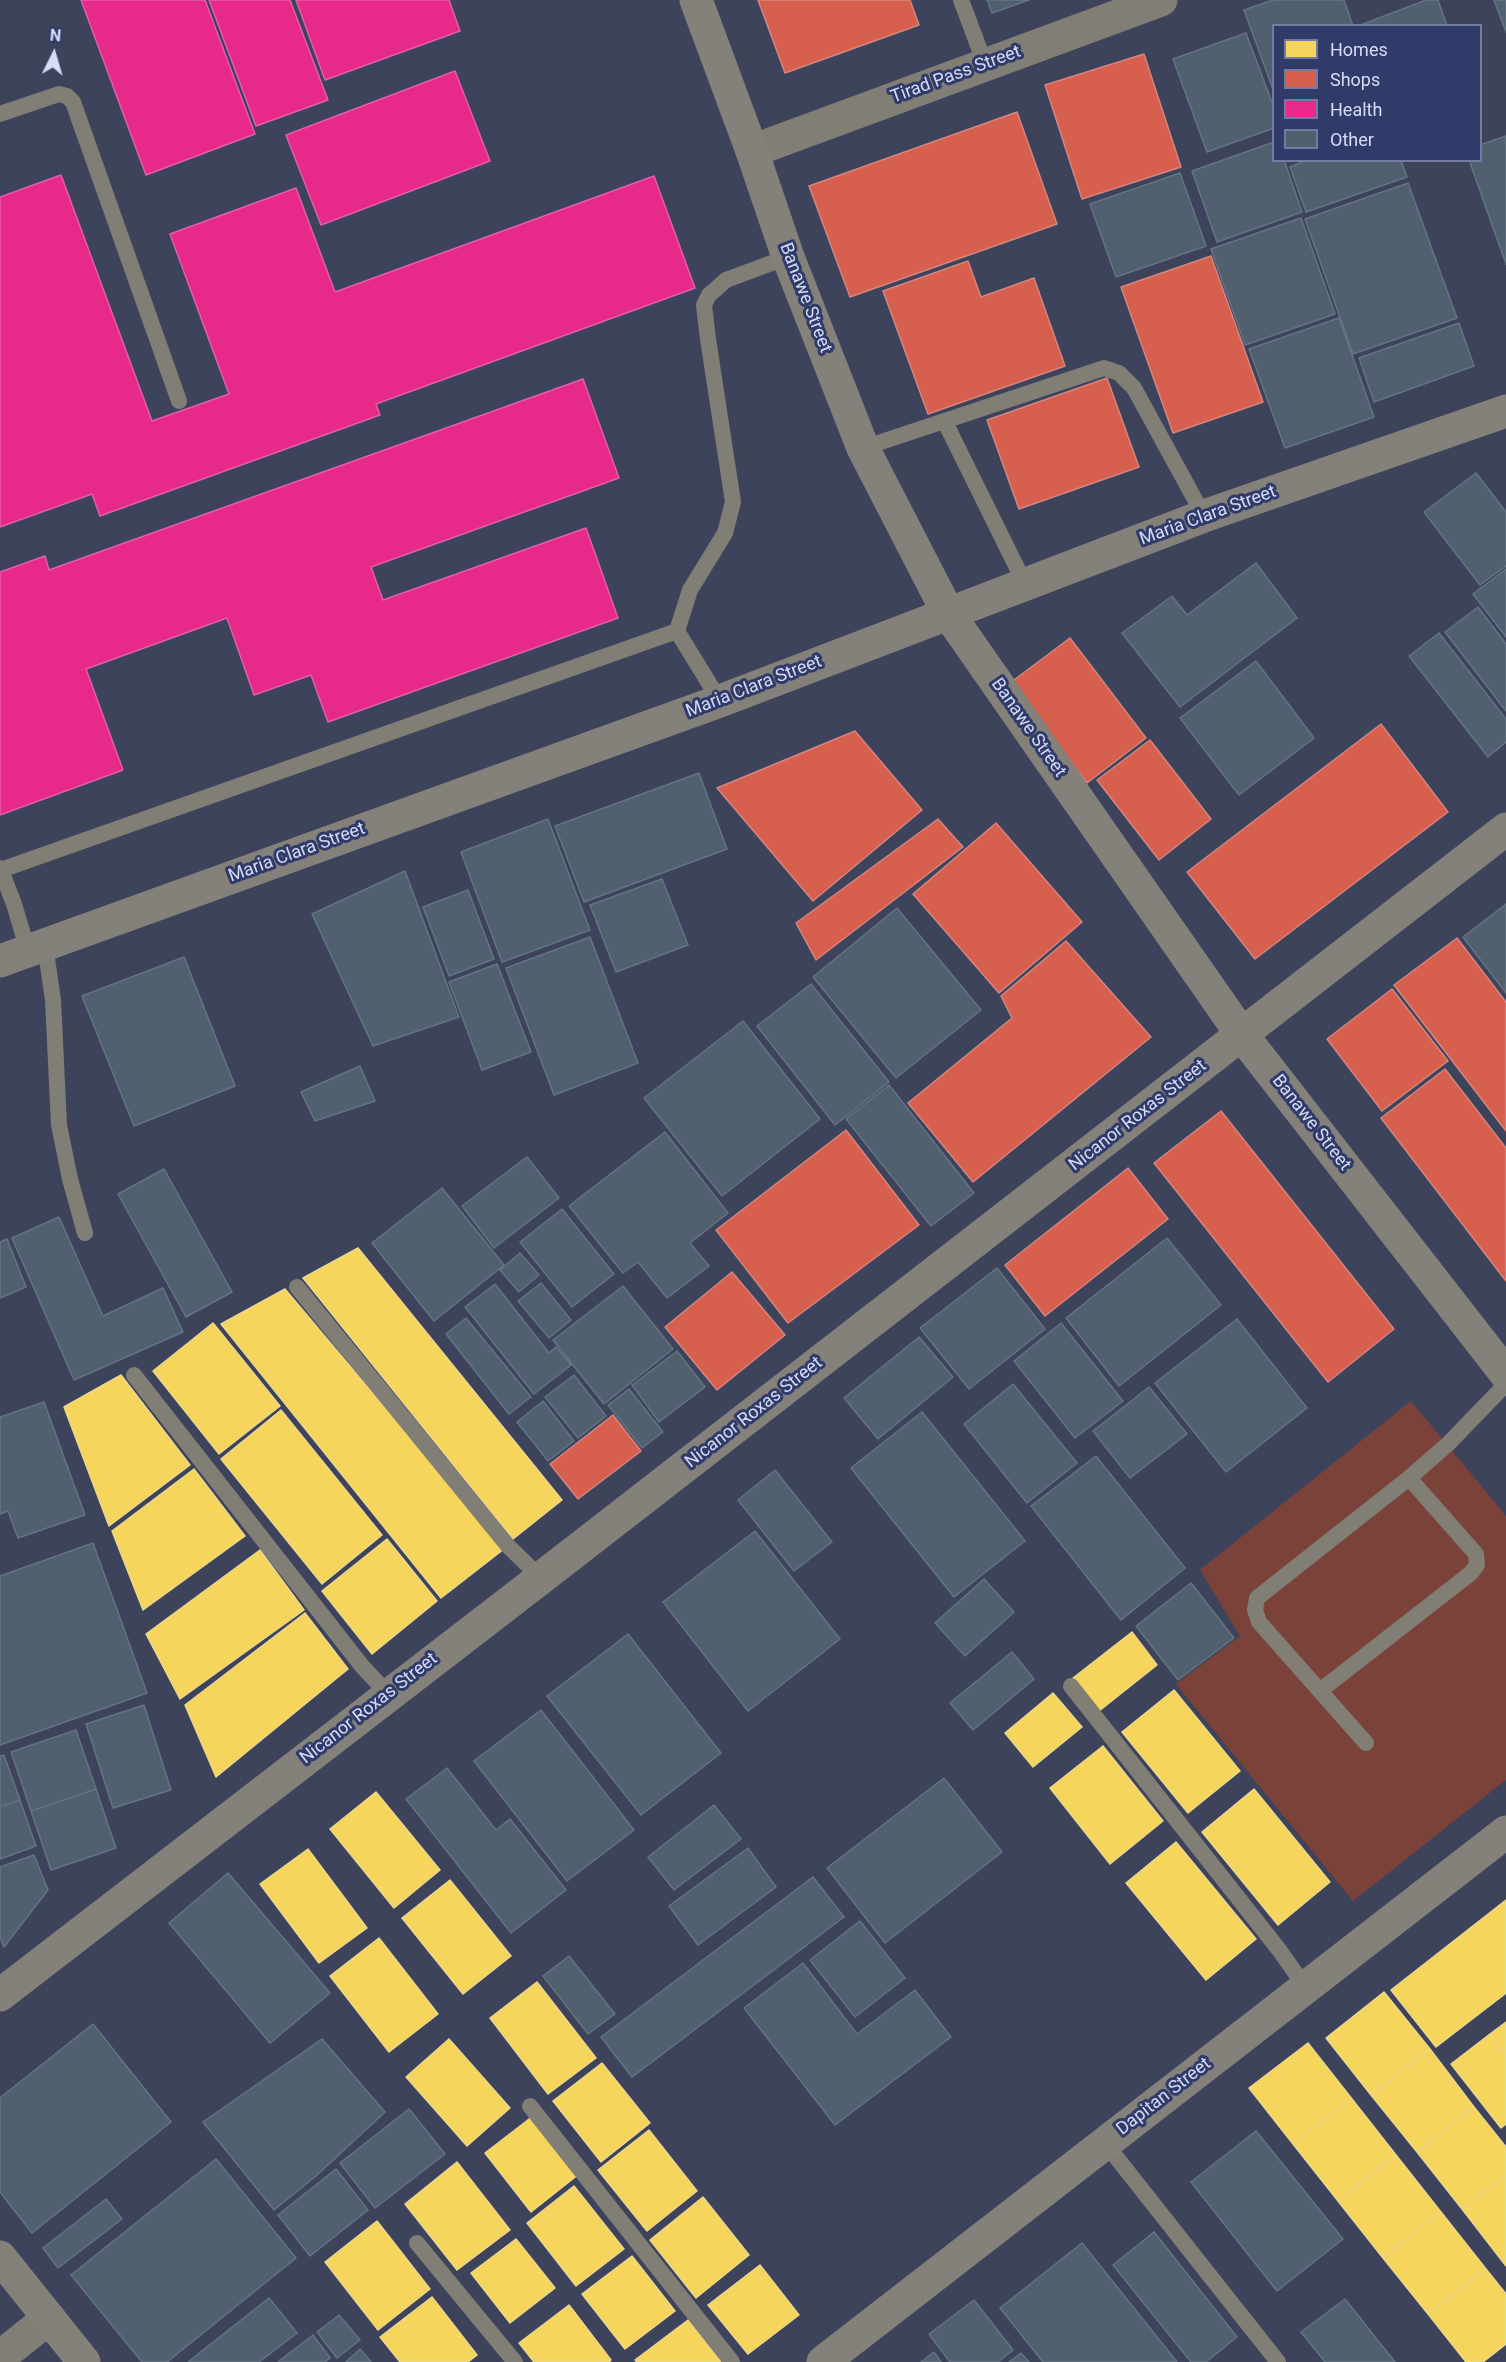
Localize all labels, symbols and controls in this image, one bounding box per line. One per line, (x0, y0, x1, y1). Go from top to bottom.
north arrow (24, 24, 84, 84)
legend (1272, 24, 1482, 162)
text: N (49, 26, 62, 46)
text: Homes (1330, 39, 1388, 60)
street label: Tirad Pass Street (888, 41, 1024, 109)
text: Shops (1330, 69, 1380, 90)
text: Health (1330, 99, 1382, 120)
text: Other (1330, 129, 1374, 150)
street label: Banawe Street (774, 240, 836, 356)
street label: Maria Clara Street (1137, 481, 1279, 551)
street label: Maria Clara Street (683, 651, 825, 723)
street label: Banawe Street (986, 674, 1070, 782)
street label: Maria Clara Street (226, 818, 368, 888)
street label: Nicanor Roxas Street (1065, 1056, 1211, 1176)
street label: Banawe Street (1267, 1071, 1355, 1175)
street label: Nicanor Roxas Street (681, 1353, 827, 1473)
street label: Nicanor Roxas Street (296, 1649, 442, 1769)
street label: Dapitan Street (1113, 2054, 1215, 2140)

